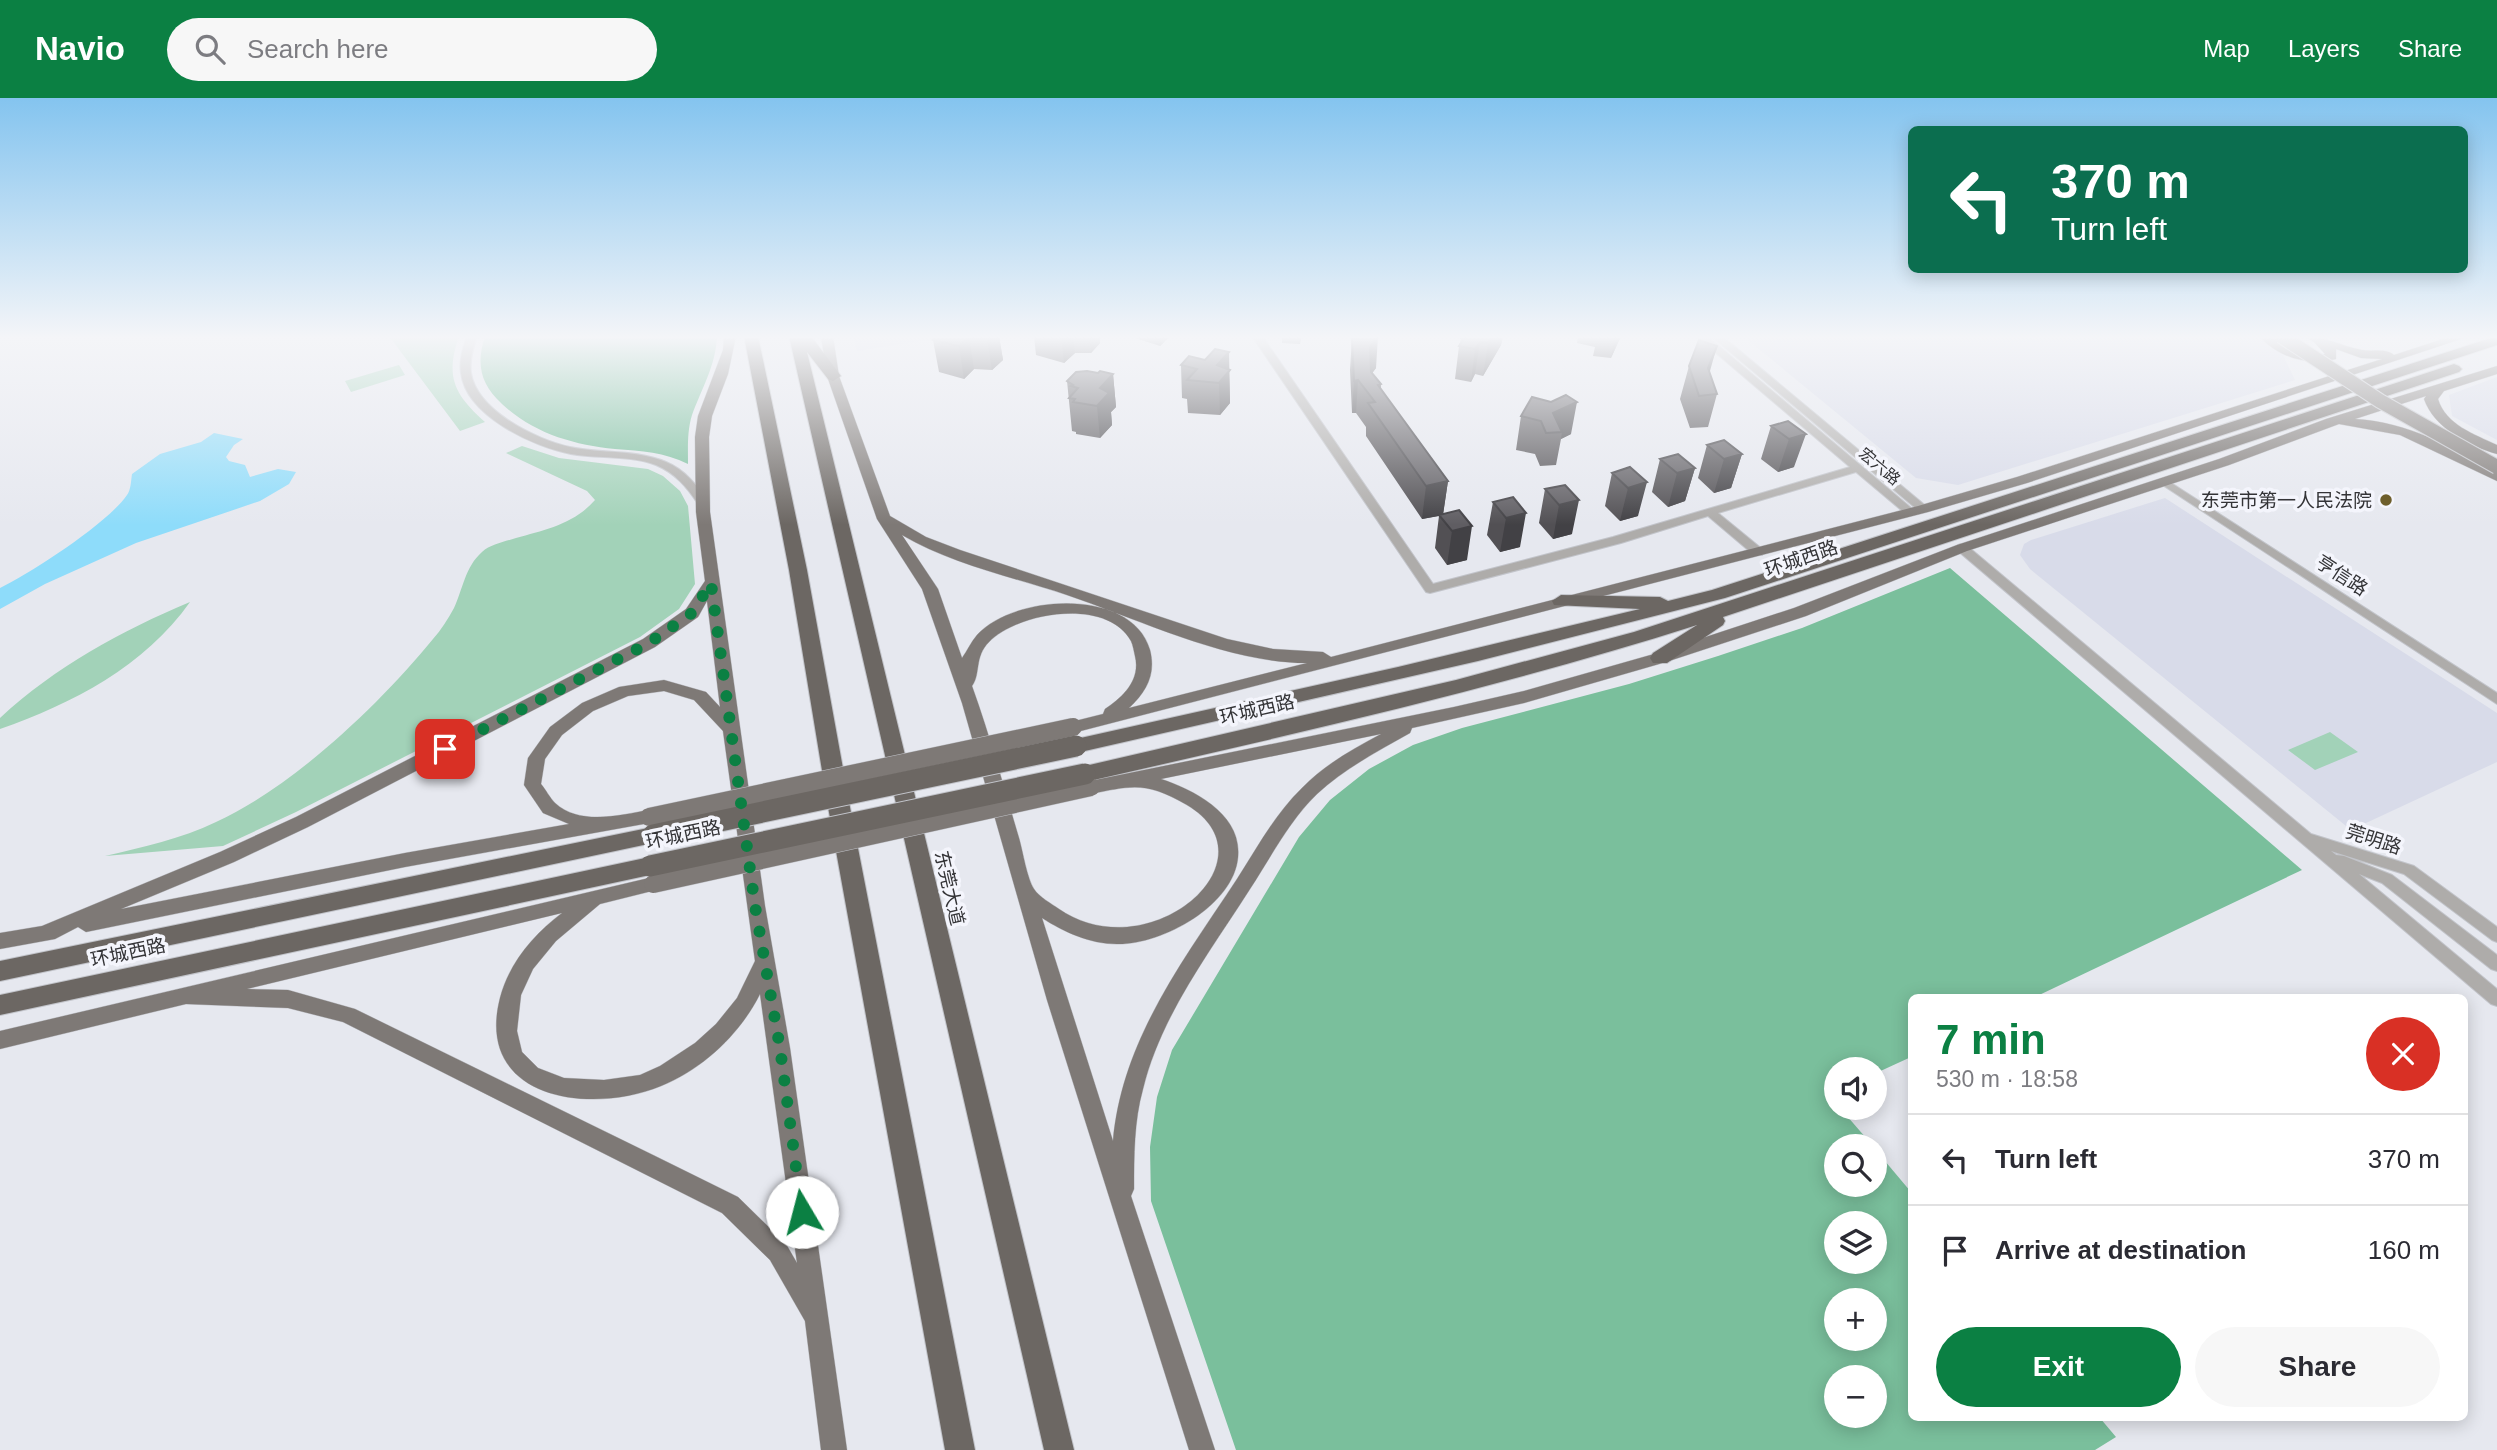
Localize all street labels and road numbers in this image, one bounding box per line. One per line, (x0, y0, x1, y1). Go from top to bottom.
street label: 宏六路 (1856, 444, 1904, 488)
street label: 环城西路 (1762, 536, 1841, 581)
street label: 亨信路 (2312, 551, 2371, 600)
street label: 环城西路 (1218, 691, 1297, 728)
street label: 环城西路 (644, 816, 722, 853)
street label: 莞明路 (2343, 821, 2404, 858)
street label: 东莞大道 (931, 849, 968, 928)
street label: 环城西路 (89, 934, 167, 971)

